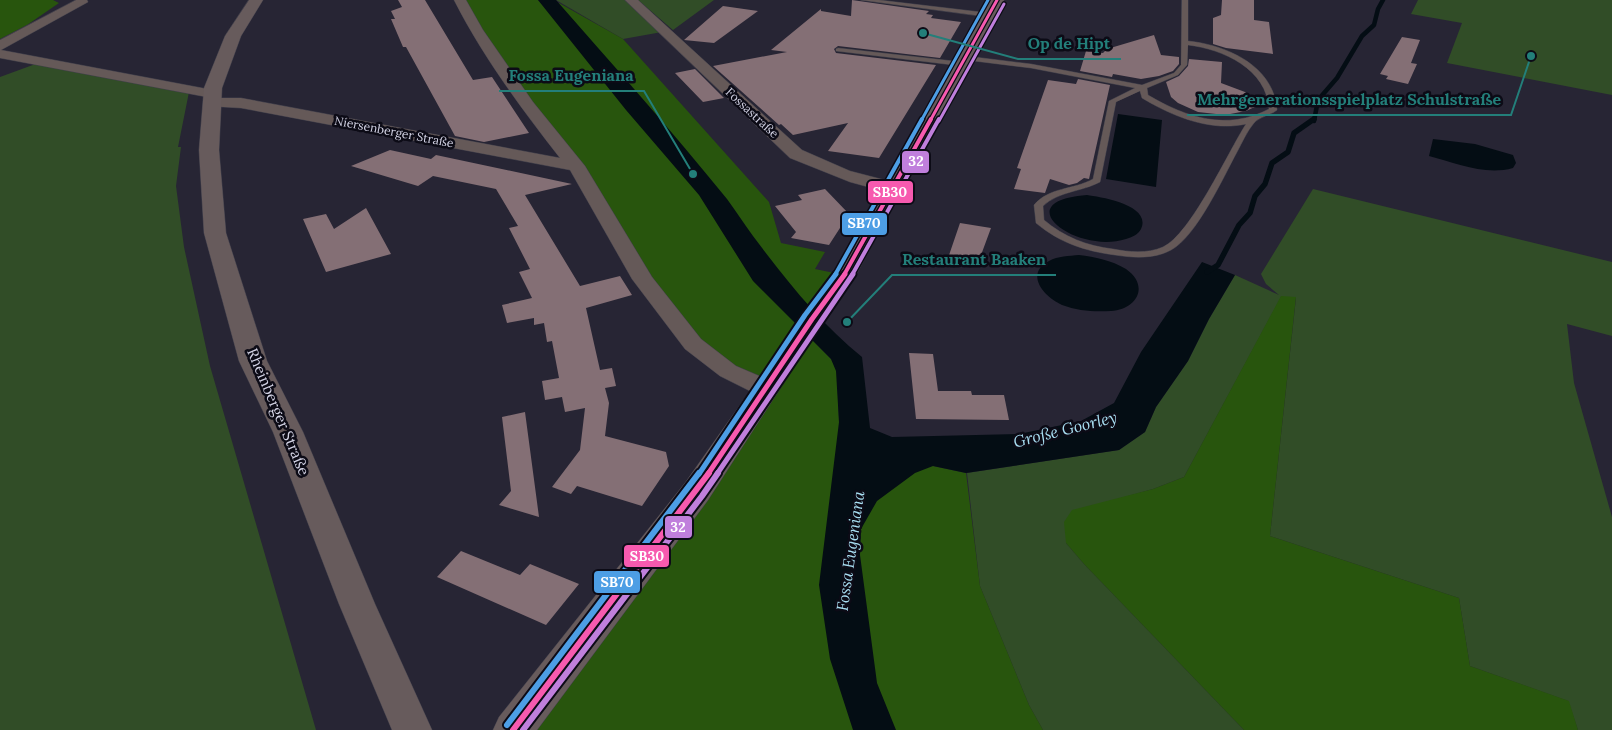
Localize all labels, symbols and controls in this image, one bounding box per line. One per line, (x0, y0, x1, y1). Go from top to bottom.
callout: Op de Hipt (1018, 28, 1121, 59)
text: Op de Hipt (1028, 33, 1111, 53)
callout: Fossa Eugeniana (499, 60, 644, 91)
text: Fossa Eugeniana (508, 65, 634, 85)
street label: Fossastraße (723, 84, 782, 141)
callout: Mehrgenerationsspielplatz Schulstraße (1187, 84, 1511, 115)
text: Mehrgenerationsspielplatz Schulstraße (1197, 89, 1502, 109)
street label: Niersenberger Straße (333, 113, 455, 151)
line badge: 32 (901, 150, 930, 174)
text: 32 (908, 152, 924, 170)
line badge: SB30 (867, 180, 914, 204)
text: SB30 (873, 183, 907, 201)
line badge: SB70 (841, 212, 888, 236)
text: SB70 (847, 214, 881, 232)
callout: Restaurant Baaken (892, 244, 1056, 275)
text: Restaurant Baaken (902, 249, 1046, 269)
street label: Rheinberger Straße (243, 345, 314, 478)
water label: Große Goorley (1011, 406, 1119, 452)
water label: Fossa Eugeniana (832, 490, 868, 612)
line badge: 32 (664, 515, 693, 539)
text: 32 (670, 518, 686, 536)
line badge: SB30 (623, 544, 670, 568)
text: SB30 (630, 547, 664, 565)
line badge: SB70 (593, 570, 641, 594)
text: SB70 (600, 573, 634, 591)

